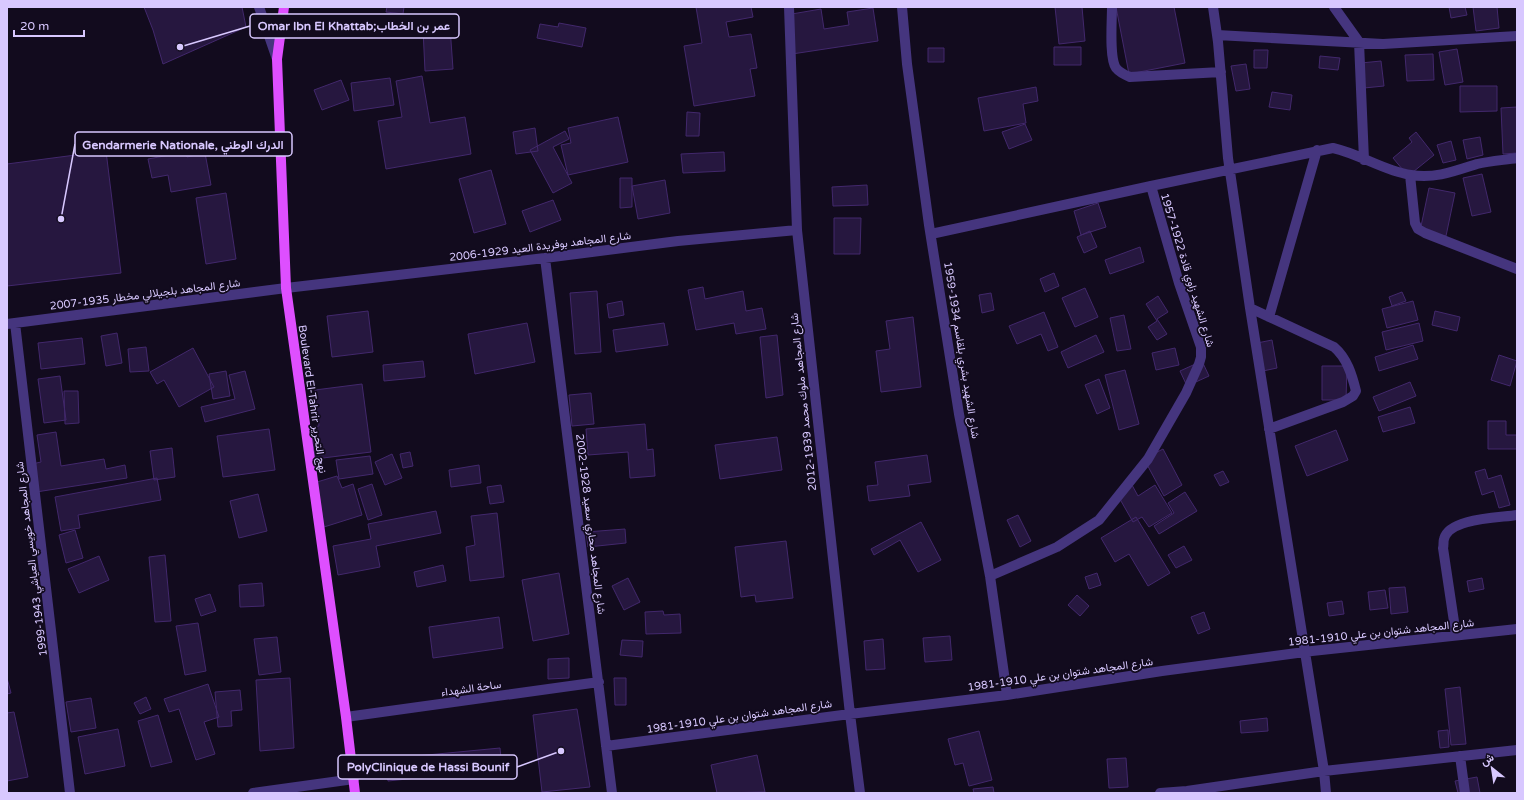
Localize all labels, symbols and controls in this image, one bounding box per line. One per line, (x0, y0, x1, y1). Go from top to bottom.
scale bar (14, 12, 84, 38)
callout: Omar Ibn El Khattab;عمر بن الخطاب (250, 14, 459, 38)
text: 20 m (20, 19, 49, 33)
text: Omar Ibn El Khattab;عمر بن الخطاب (258, 19, 450, 34)
callout: Gendarmerie Nationale, الدرك الوطني (75, 132, 292, 156)
text: Gendarmerie Nationale, الدرك الوطني (82, 138, 284, 155)
street label: شارع الشهيد زاوي قادة 1922-1957 (1155, 192, 1217, 350)
street label: شارع المجاهد بوفريدة العيد 1929-2006 (448, 229, 632, 265)
street label: شارع الشهيد بشري بلقاسم 1934-1959 (938, 261, 982, 440)
street label: شارع المجاهد بلجيلالي مخطار 1935-2007 (49, 276, 242, 316)
street label: شارع المجاهد ملوك محمد 1939-2012 (788, 312, 820, 491)
street label: Boulevard El-Tahrir نهج التحرير (295, 324, 329, 474)
street label: شارع المجاهد محاري سعيد 1928-2002 (570, 433, 608, 616)
street label: شارع المجاهد خويسي العياشي 1943-1999 (13, 460, 53, 657)
street label: شارع المجاهد شتوان بن علي 1910-1981 (1287, 616, 1475, 652)
street label: شارع المجاهد شتوان بن علي 1910-1981 (966, 655, 1154, 697)
street label: ساحة الشهداء (440, 678, 502, 699)
street label: شارع المجاهد شتوان بن علي 1910-1981 (645, 697, 833, 739)
north arrow (1472, 748, 1512, 788)
text: ش (1478, 751, 1496, 769)
callout: PolyClinique de Hassi Bounif (338, 755, 517, 779)
text: PolyClinique de Hassi Bounif (347, 760, 510, 775)

